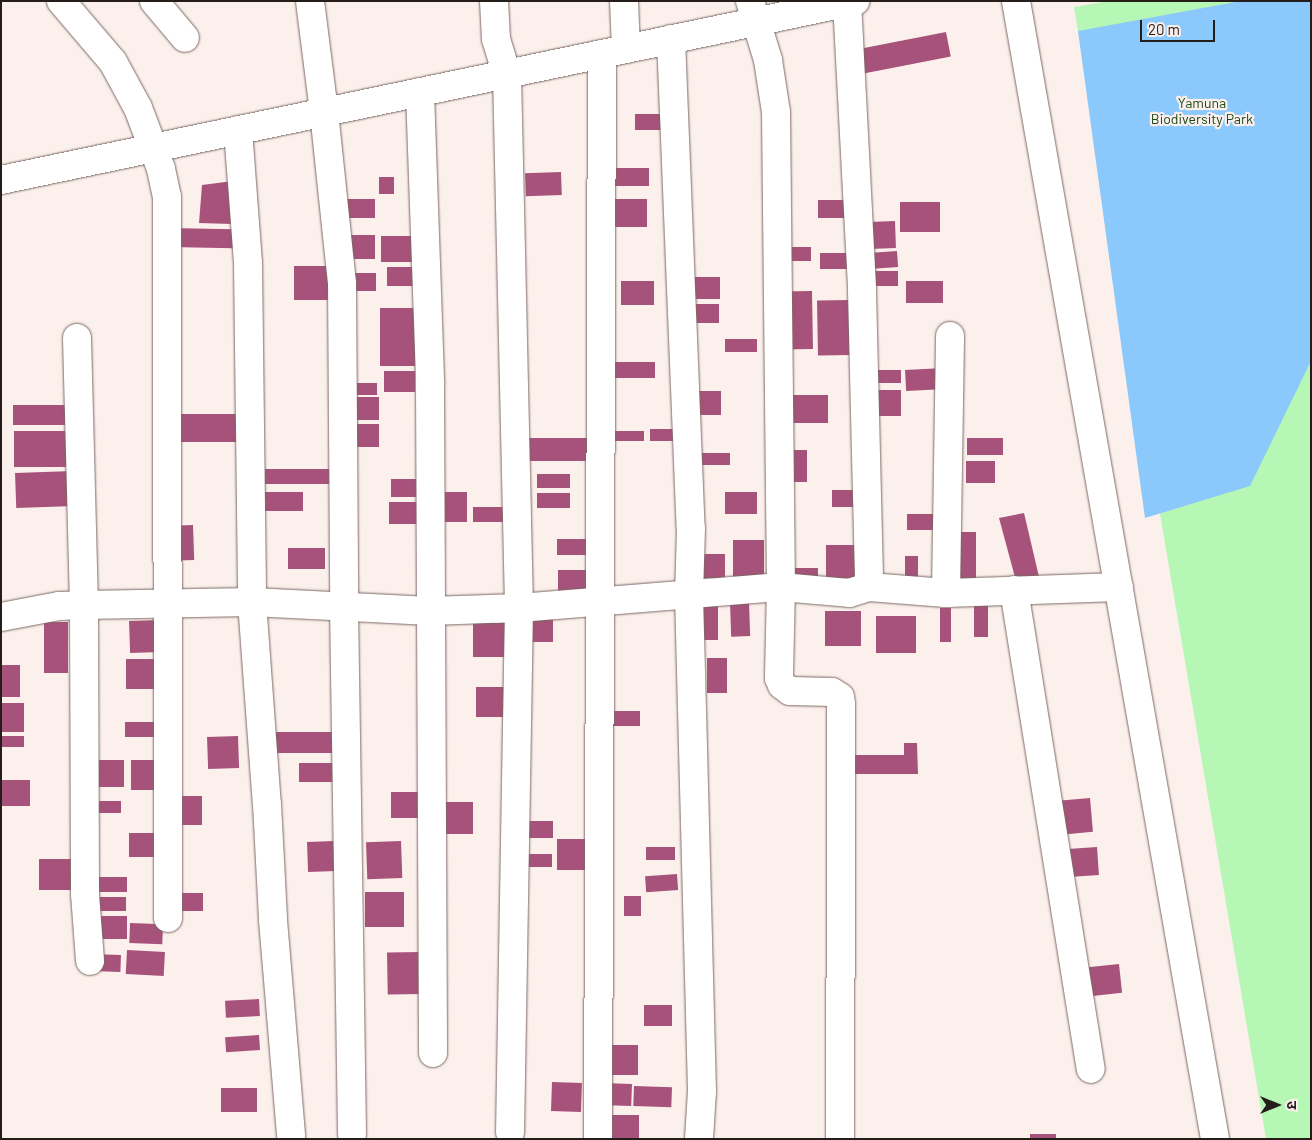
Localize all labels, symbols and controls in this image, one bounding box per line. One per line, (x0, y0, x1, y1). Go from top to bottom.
scale bar (1142, 10, 1217, 42)
text: 20 m (1148, 20, 1180, 38)
park label: Yamuna Biodiversity Park (1151, 95, 1253, 128)
north arrow (1252, 1080, 1302, 1130)
text: उ (1284, 1101, 1301, 1109)

